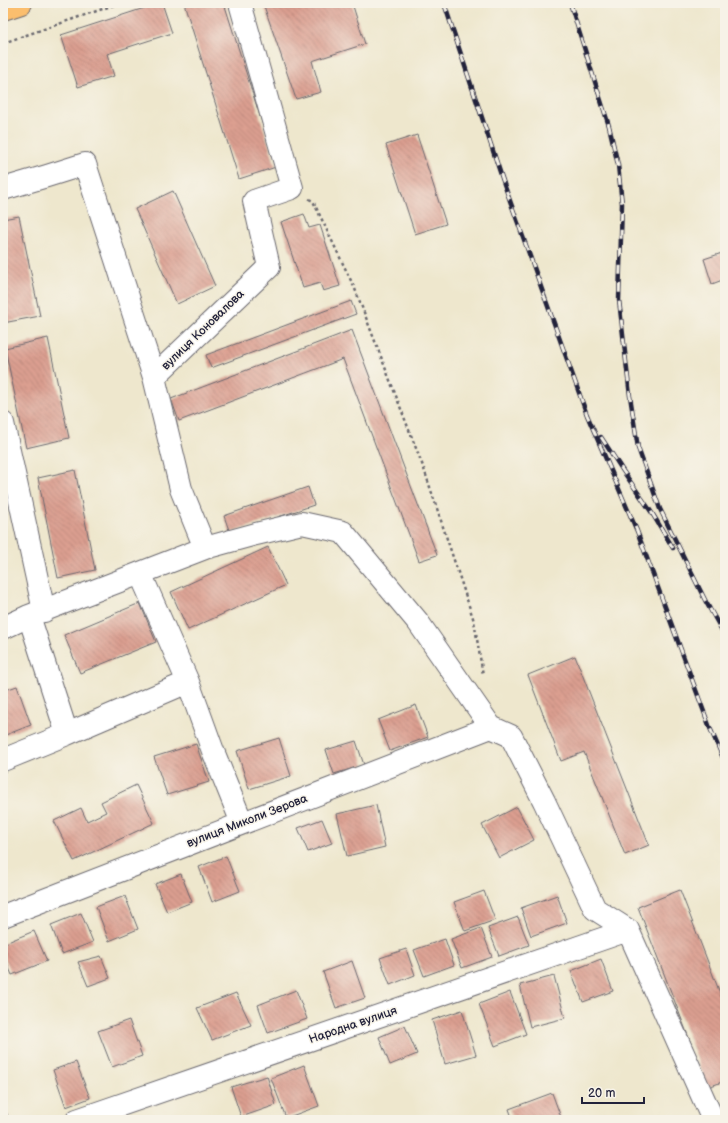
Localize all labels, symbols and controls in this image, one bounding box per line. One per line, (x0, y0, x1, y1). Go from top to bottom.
street label: вулиця Коновалова (159, 287, 247, 373)
street label: вулиця Миколи Зерова (184, 791, 310, 851)
street label: Народна вулиця (307, 1003, 399, 1047)
scale bar (582, 1079, 644, 1105)
text: 20 m (588, 1086, 615, 1101)

